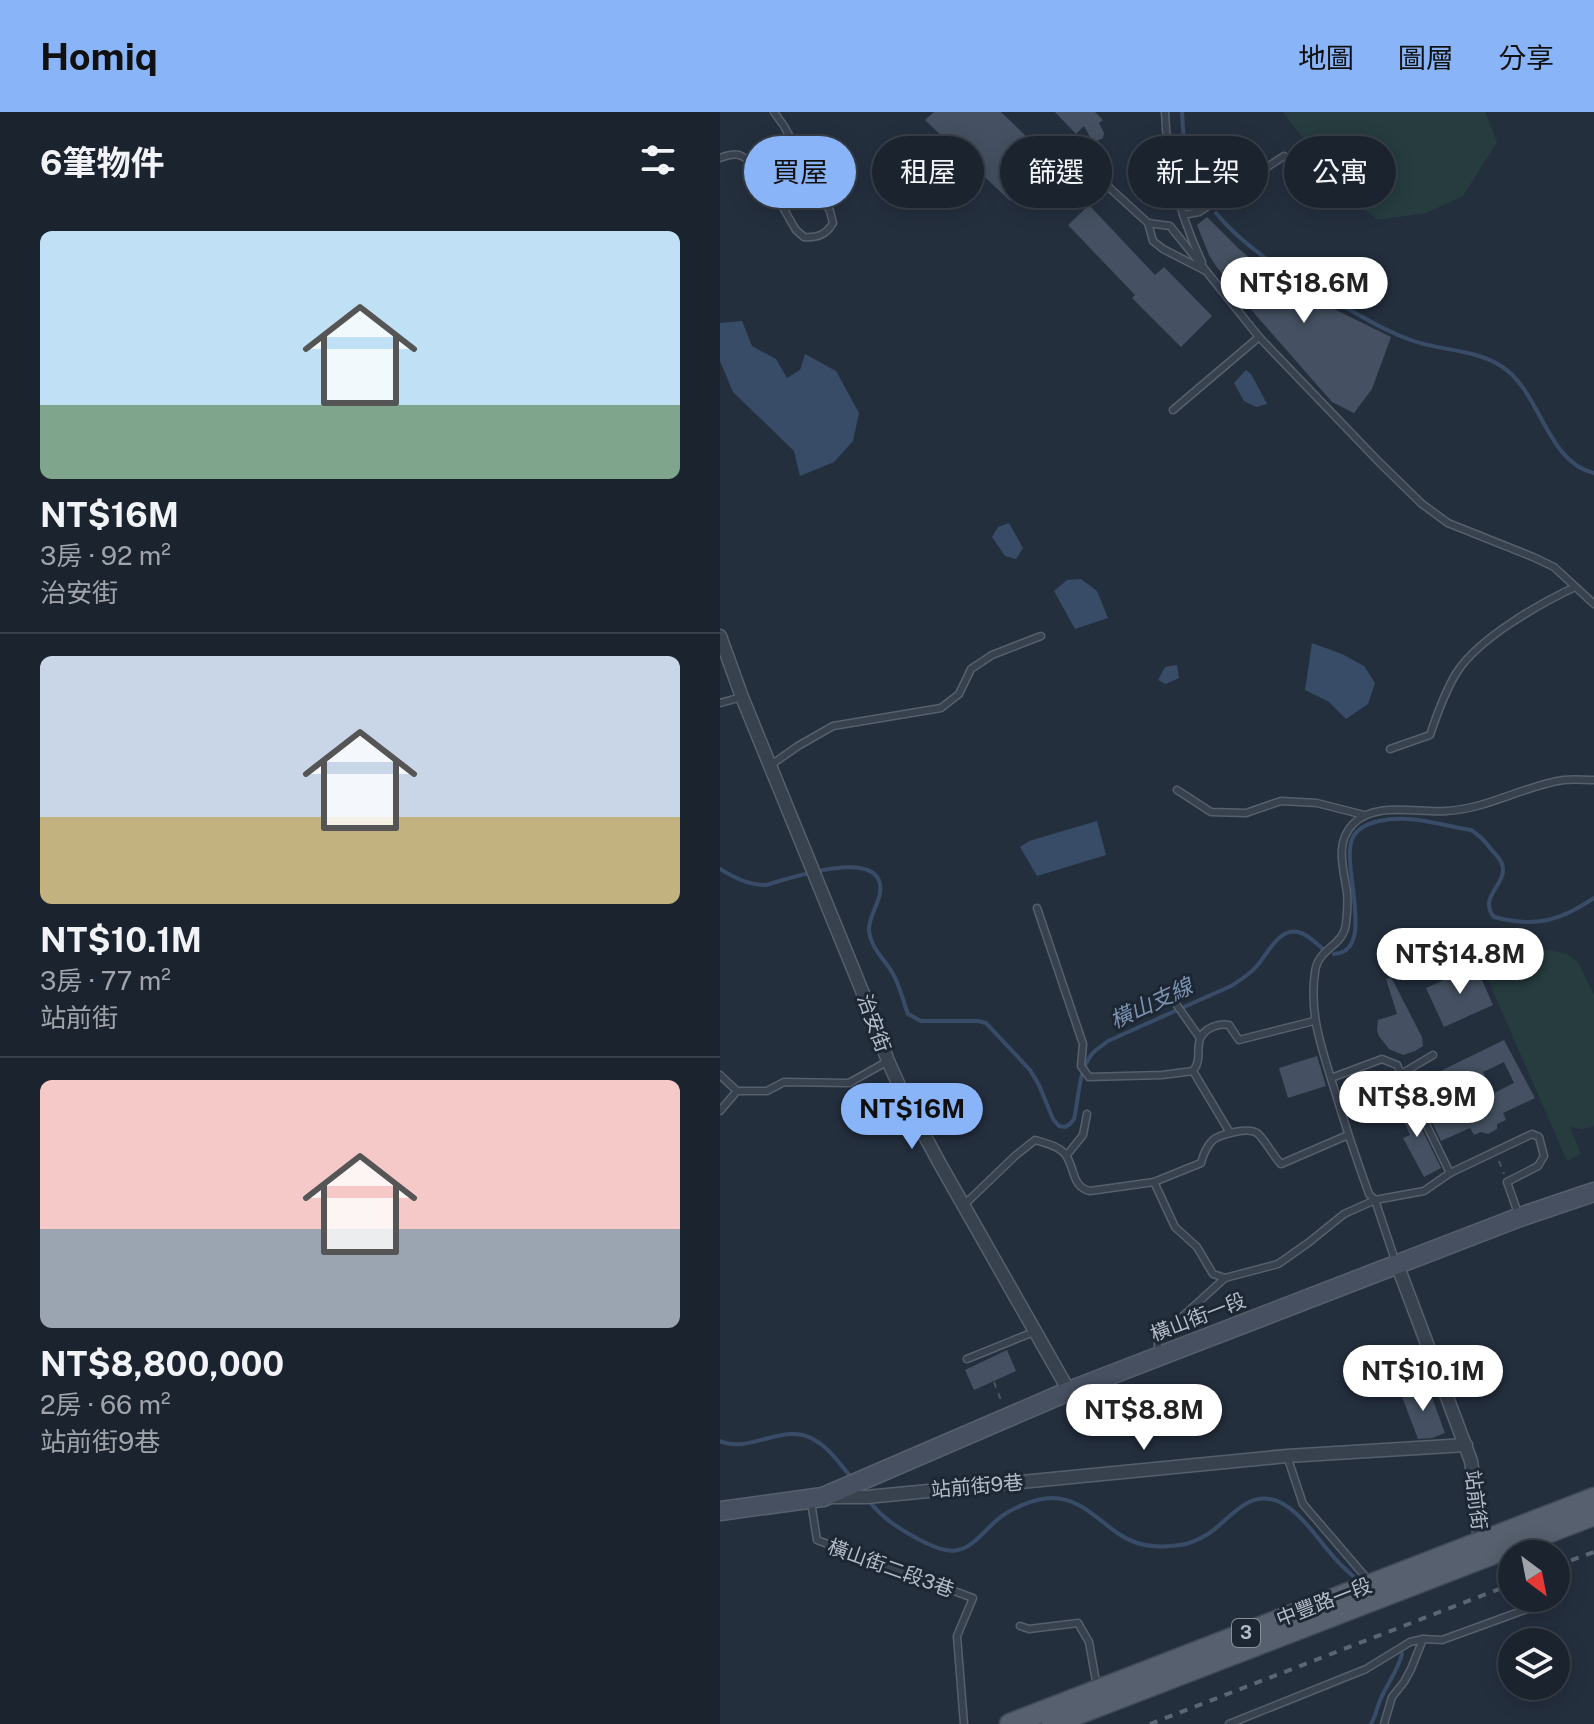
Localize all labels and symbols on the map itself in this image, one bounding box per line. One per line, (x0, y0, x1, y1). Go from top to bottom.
pin: NT$18.6M (1221, 257, 1387, 325)
pin: NT$14.8M (1377, 928, 1543, 996)
water label: 橫山支線 (1106, 971, 1199, 1033)
street label: 治安街 (852, 991, 896, 1055)
pin: NT$8.9M (1343, 1071, 1491, 1139)
pin: NT$16M (847, 1083, 977, 1151)
street label: 橫山街一段 (1147, 1288, 1249, 1346)
pin: NT$10.1M (1340, 1345, 1506, 1413)
pin: NT$8.8M (1070, 1384, 1218, 1452)
street label: 站前街 (1460, 1469, 1492, 1531)
street label: 站前街9巷 (930, 1470, 1024, 1502)
street label: 橫山街二段3巷 (825, 1534, 957, 1602)
north arrow (1498, 1540, 1570, 1612)
street label: 中豐路一段 (1273, 1573, 1375, 1631)
road number: 3 (1232, 1619, 1260, 1647)

